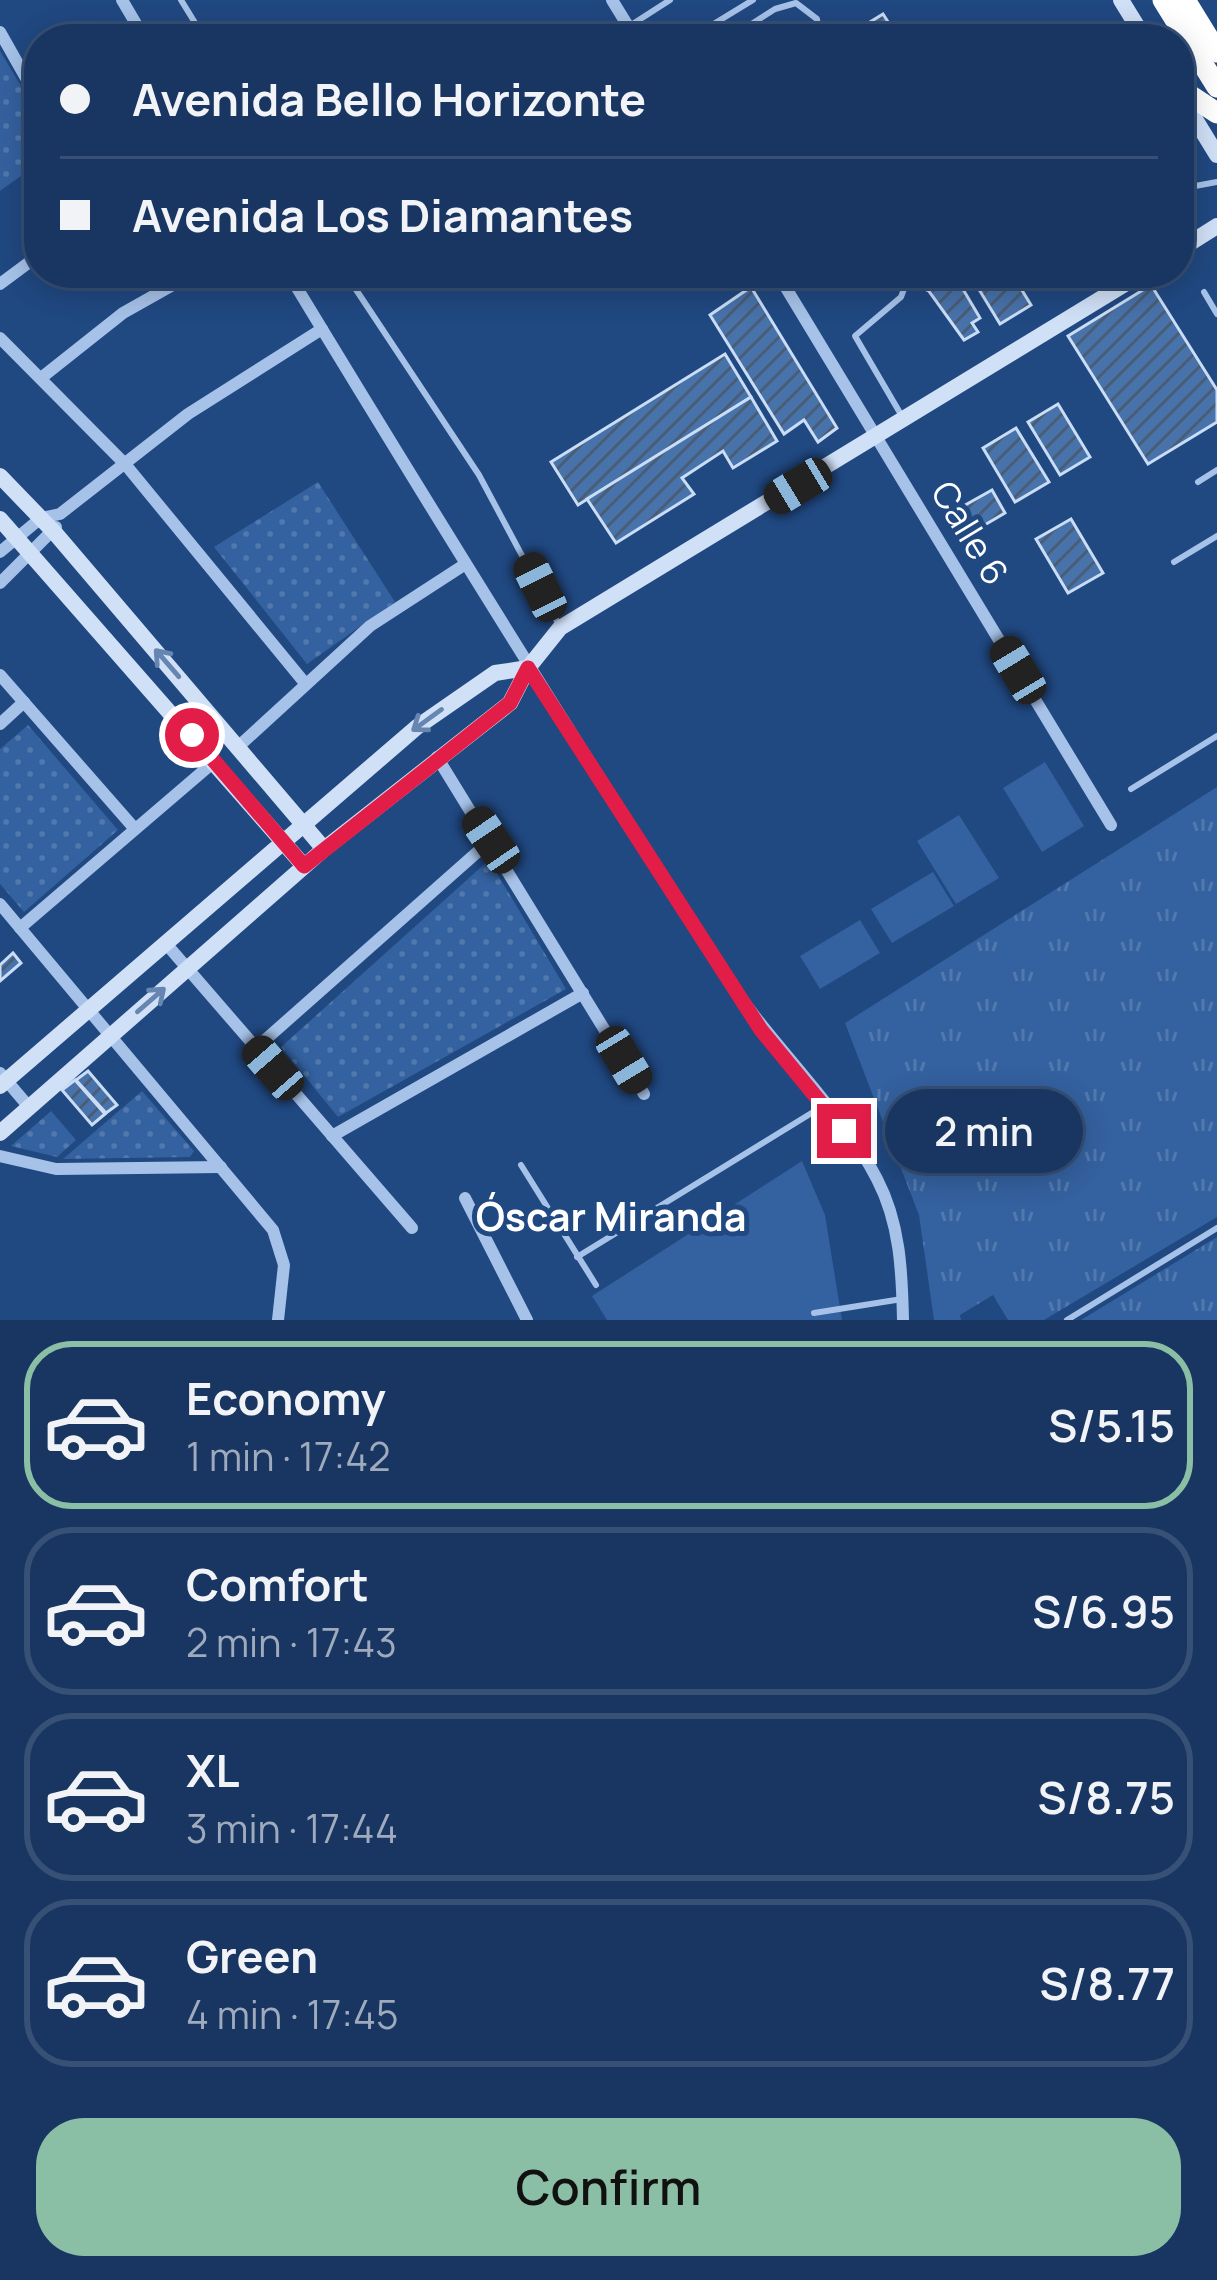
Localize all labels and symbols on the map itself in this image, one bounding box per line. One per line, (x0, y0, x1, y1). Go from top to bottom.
car (758, 452, 838, 520)
street label: Calle 6 (920, 472, 1021, 594)
car (508, 547, 572, 627)
car (984, 630, 1052, 710)
one-way arrow (154, 648, 182, 679)
one-way arrow (411, 707, 444, 733)
route start (165, 708, 219, 762)
car (456, 800, 526, 880)
one-way arrow (136, 987, 166, 1015)
car (590, 1020, 658, 1100)
car (236, 1029, 310, 1107)
callout: 2 min (886, 1089, 1084, 1173)
route end (817, 1104, 871, 1158)
district label: Óscar Miranda (476, 1189, 746, 1243)

